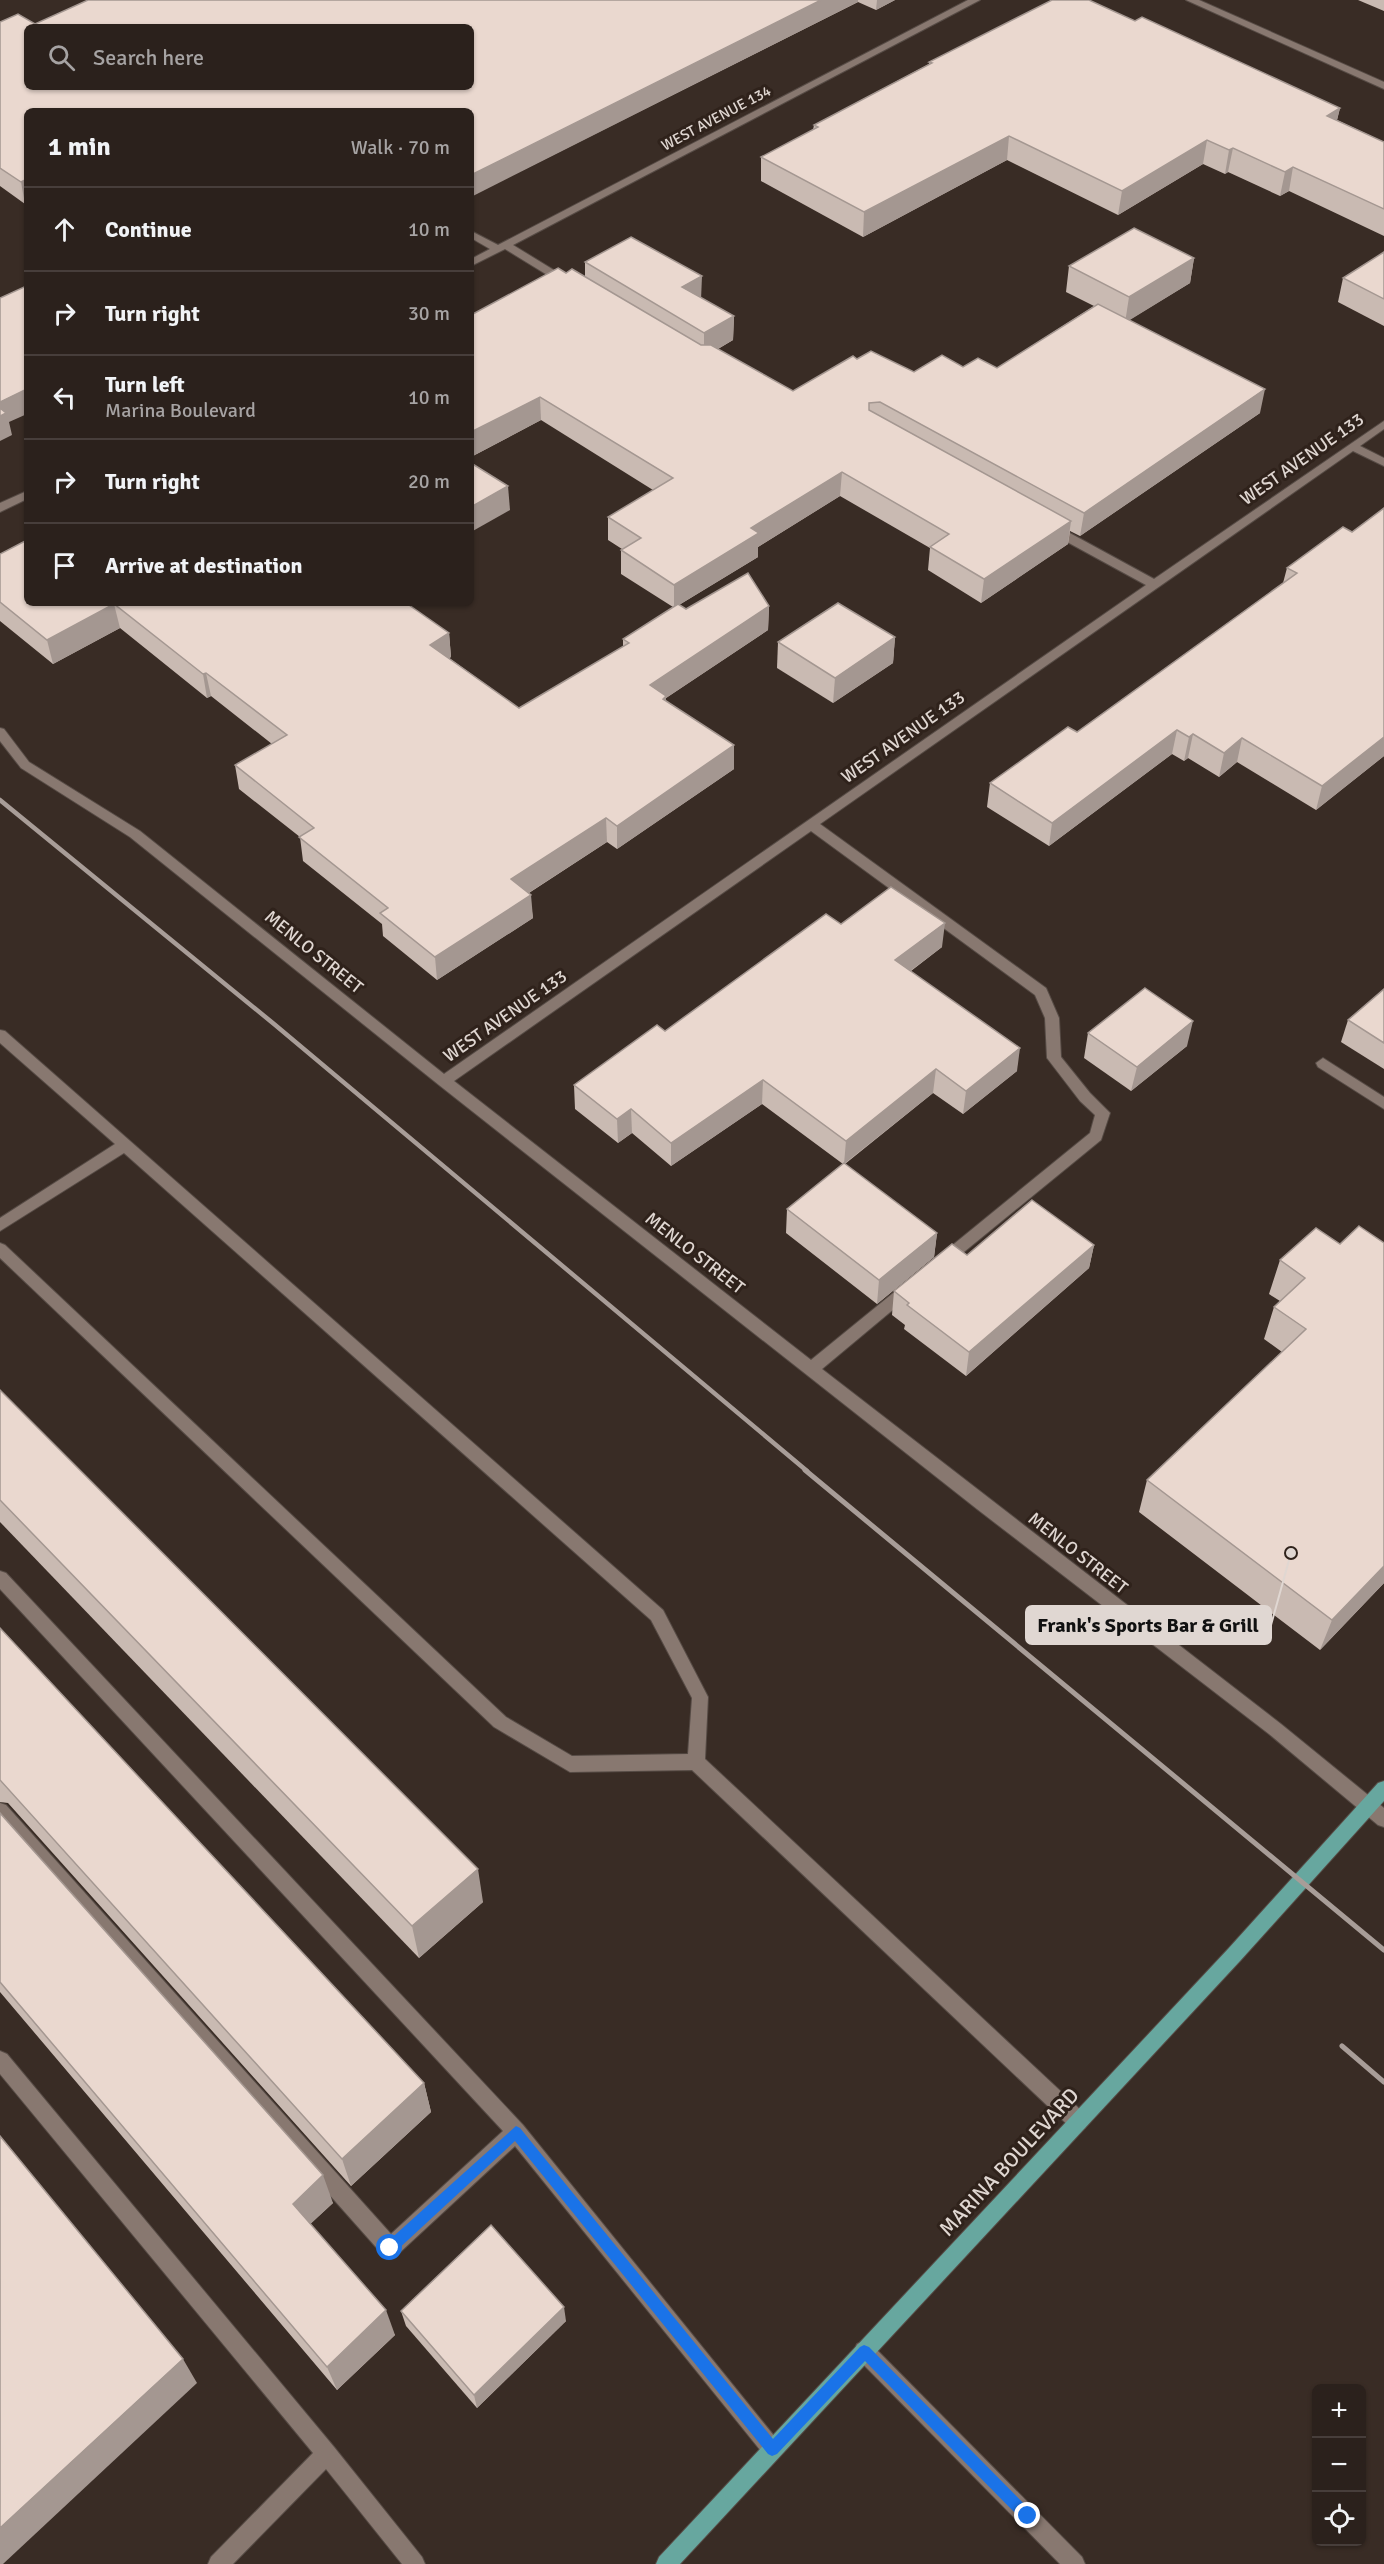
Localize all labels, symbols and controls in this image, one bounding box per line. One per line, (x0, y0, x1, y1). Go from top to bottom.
search box (24, 24, 474, 90)
icon: search (45, 41, 78, 74)
text: Search here (93, 44, 204, 71)
street label: WEST AVENUE 134 (658, 81, 774, 155)
text: 1 min (48, 131, 111, 163)
text: Walk · 70 m (351, 135, 450, 160)
icon: ahead (48, 213, 81, 246)
text: Continue (105, 216, 192, 243)
text: 10 m (408, 217, 450, 242)
icon: right (48, 297, 81, 330)
text: Turn right (105, 300, 200, 327)
text: 30 m (408, 301, 450, 326)
text: Turn left (105, 371, 185, 398)
icon: left (48, 381, 81, 414)
text: 10 m (408, 385, 450, 410)
text: Marina Boulevard (105, 398, 256, 423)
street label: WEST AVENUE 133 (1236, 408, 1368, 510)
icon: right (48, 465, 81, 498)
text: Turn right (105, 468, 200, 495)
text: 20 m (408, 469, 450, 494)
icon: arrive (48, 549, 81, 582)
text: Arrive at destination (105, 552, 302, 579)
street label: WEST AVENUE 133 (837, 686, 969, 788)
street label: MENLO STREET (260, 906, 368, 998)
street label: WEST AVENUE 133 (439, 965, 571, 1067)
street label: MENLO STREET (641, 1207, 749, 1299)
street label: MENLO STREET (1024, 1507, 1132, 1599)
callout: Frank's Sports Bar & Grill (1026, 1606, 1271, 1644)
text: Frank's Sports Bar & Grill (1037, 1613, 1259, 1638)
street label: MARINA BOULEVARD (934, 2082, 1084, 2242)
route start (376, 2234, 402, 2260)
map controls (1312, 2384, 1366, 2546)
button: + (1312, 2384, 1366, 2438)
button: − (1312, 2438, 1366, 2492)
button: locate (1312, 2492, 1366, 2546)
route end (1014, 2502, 1040, 2528)

